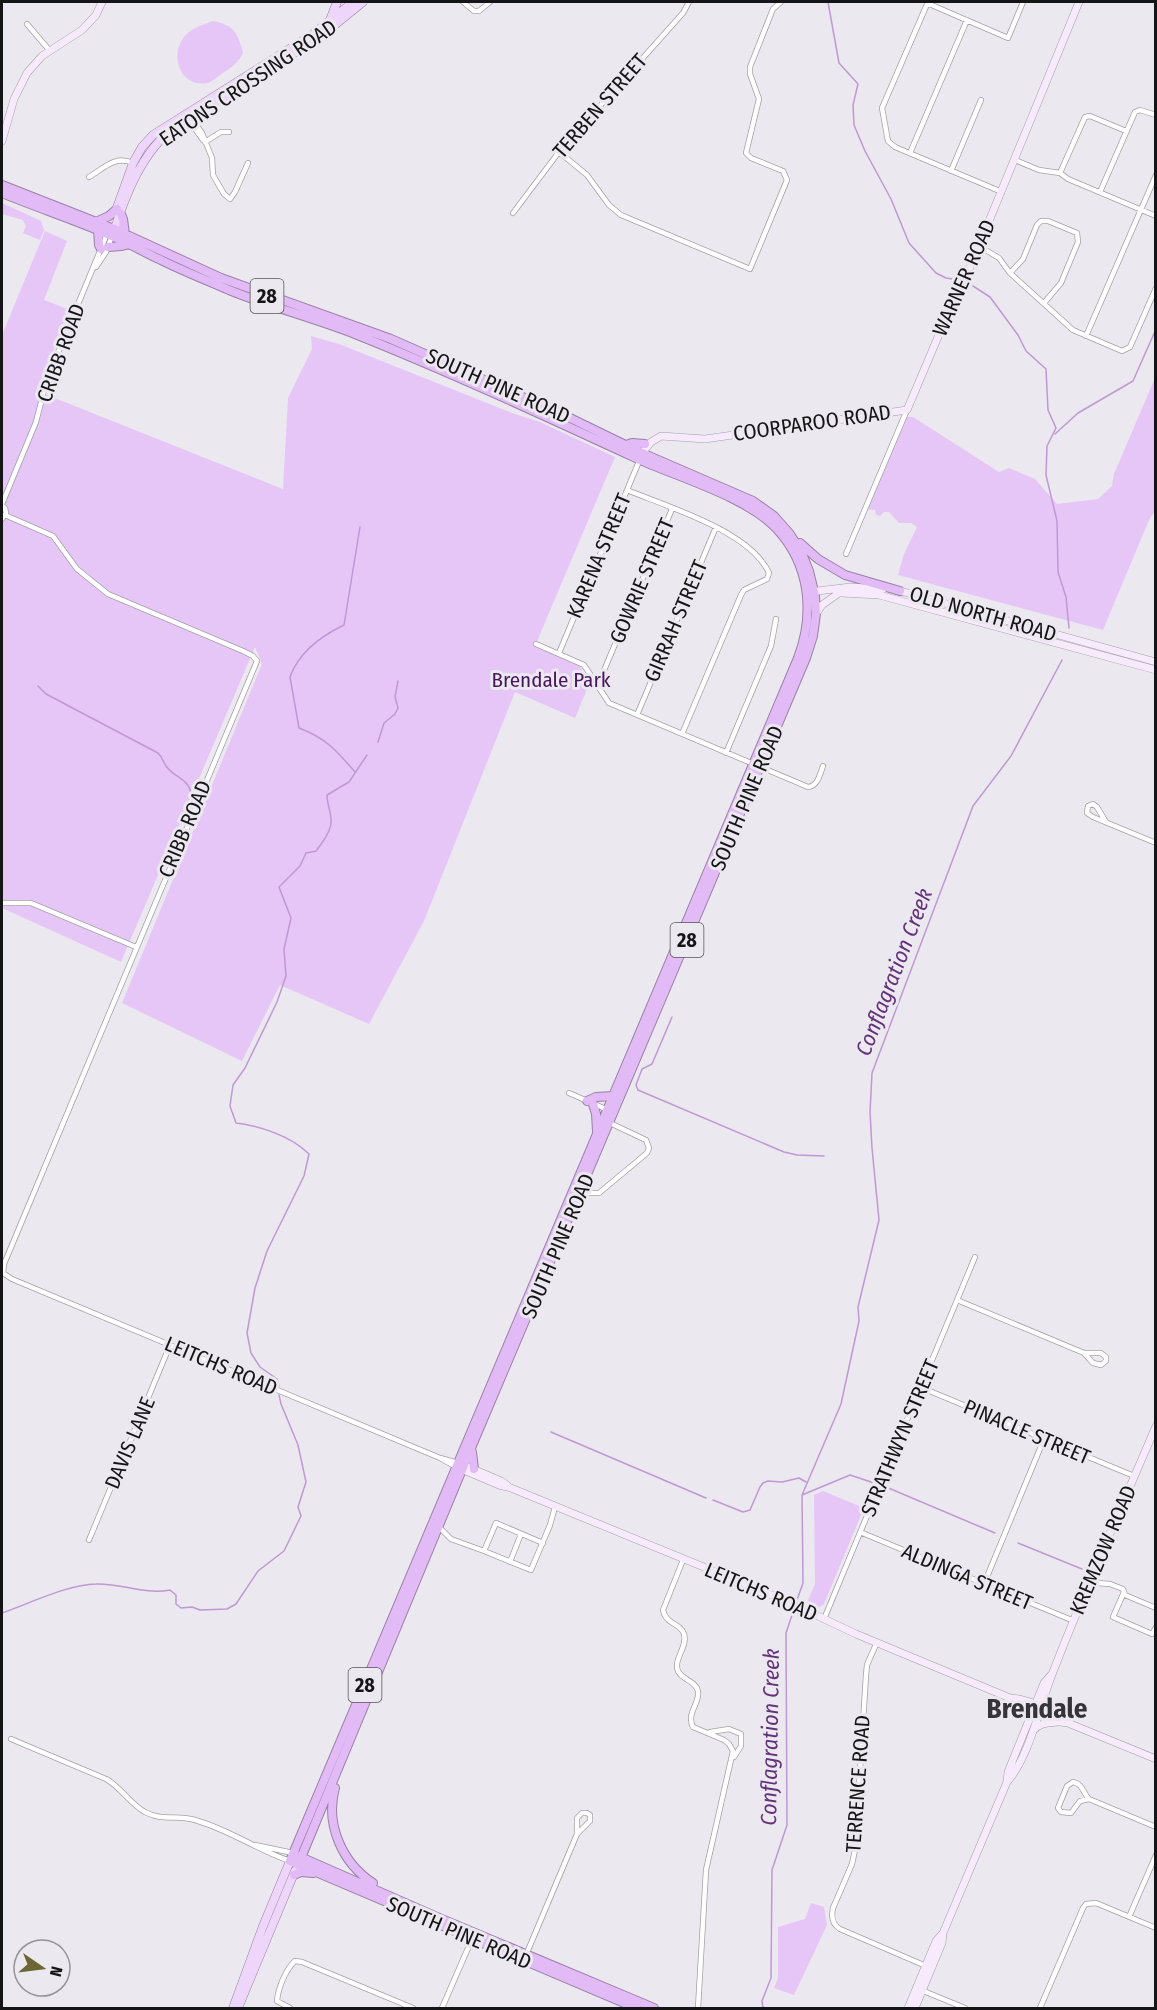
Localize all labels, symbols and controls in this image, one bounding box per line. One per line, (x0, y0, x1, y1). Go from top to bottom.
street label: EATONS CROSSING ROAD (154, 14, 342, 152)
street label: TERBEN STREET (547, 48, 653, 164)
street label: WARNER ROAD (927, 216, 1001, 340)
road number: 28 (250, 279, 284, 313)
street label: CRIBB ROAD (31, 300, 91, 406)
street label: SOUTH PINE ROAD (422, 343, 574, 429)
street label: COORPAROO ROAD (732, 399, 892, 447)
street label: KARENA STREET (561, 490, 637, 622)
street label: GOWRIE STREET (604, 514, 680, 647)
street label: GIRRAH STREET (639, 556, 713, 686)
street label: OLD NORTH ROAD (907, 581, 1059, 647)
park label: Brendale Park (491, 667, 611, 693)
street label: SOUTH PINE ROAD (705, 722, 789, 874)
street label: CRIBB ROAD (153, 777, 217, 881)
water label: Conflagration Creek (850, 884, 938, 1060)
road number: 28 (670, 923, 704, 957)
street label: SOUTH PINE ROAD (516, 1170, 600, 1322)
street label: LEITCHS ROAD (161, 1331, 281, 1401)
street label: STRATHWYN STREET (855, 1355, 945, 1520)
street label: DAVIS LANE (99, 1393, 161, 1493)
street label: PINACLE STREET (960, 1394, 1095, 1471)
street label: KREMZOW ROAD (1064, 1481, 1142, 1619)
street label: ALDINGA STREET (898, 1538, 1036, 1616)
street label: LEITCHS ROAD (701, 1557, 821, 1627)
water label: Conflagration Creek (755, 1648, 785, 1826)
road number: 28 (348, 1668, 382, 1702)
district label: Brendale (987, 1693, 1088, 1725)
street label: TERRENCE ROAD (840, 1714, 876, 1854)
street label: SOUTH PINE ROAD (383, 1891, 535, 1975)
north arrow (12, 1938, 72, 1998)
text: N (46, 1965, 66, 1978)

